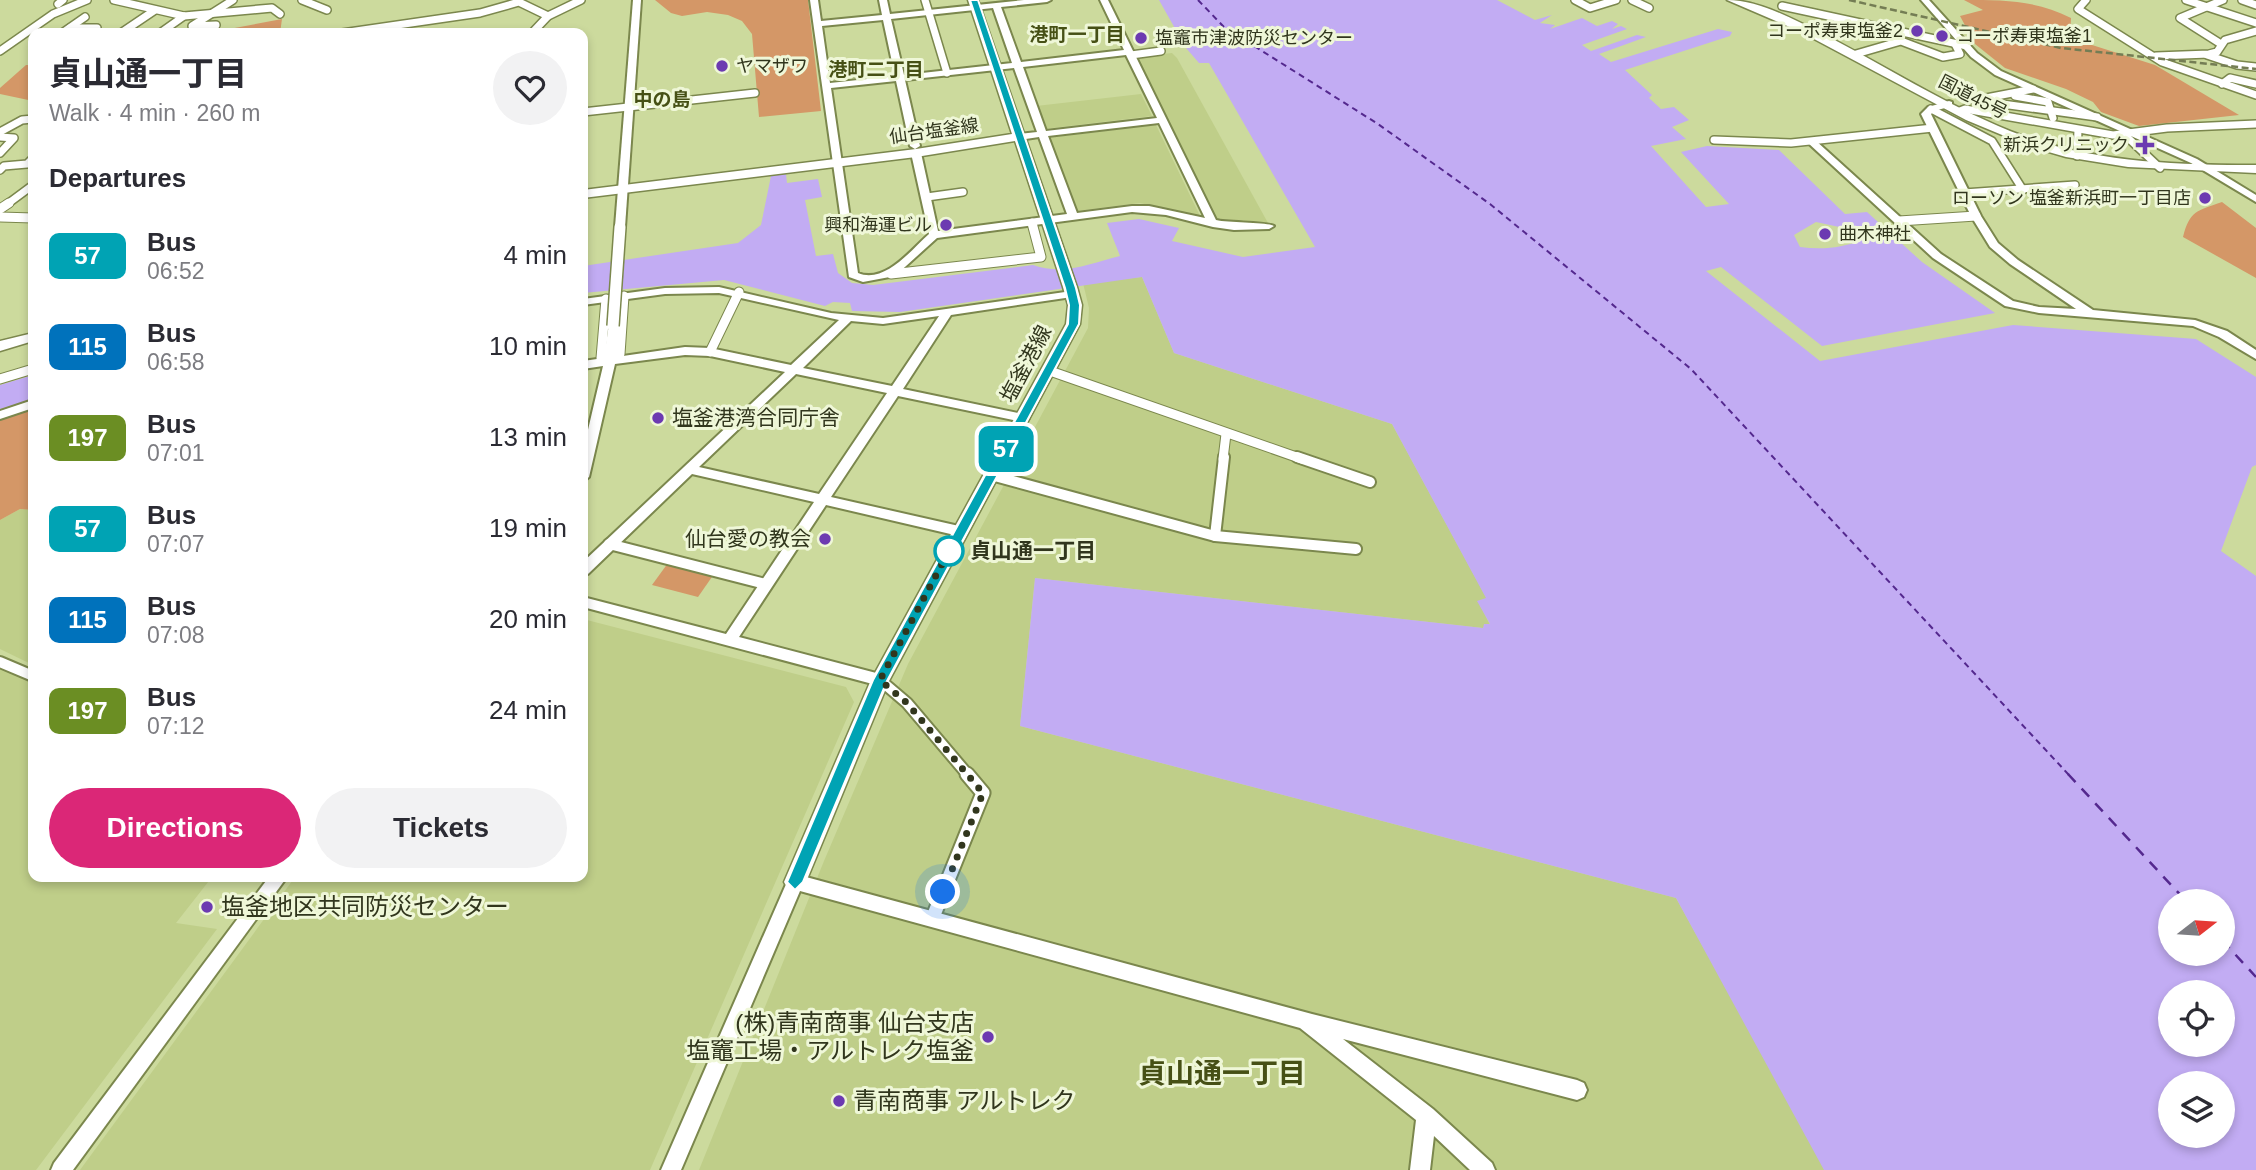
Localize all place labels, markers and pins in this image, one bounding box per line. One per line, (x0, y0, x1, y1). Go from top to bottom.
place label: コーポ寿東塩釜2 (1767, 21, 1903, 41)
marker: コーポ寿東塩釜2 (1909, 23, 1925, 39)
place label: コーポ寿東塩釜1 (1956, 26, 2092, 46)
place label: 塩竈市津波防災センター (1155, 28, 1353, 48)
marker: コーポ寿東塩釜1 (1934, 28, 1950, 44)
marker: 塩竈市津波防災センター (1133, 30, 1149, 46)
place label: ヤマザワ (736, 56, 808, 76)
marker: ヤマザワ (714, 58, 730, 74)
place label: 新浜クリニック (2003, 135, 2129, 155)
marker: 新浜クリニック (2135, 135, 2155, 155)
place label: ローソン 塩釜新浜町一丁目店 (1952, 188, 2191, 208)
marker: ローソン 塩釜新浜町一丁目店 (2197, 190, 2213, 206)
place label: 興和海運ビル (824, 215, 932, 235)
marker: 興和海運ビル (938, 217, 954, 233)
place label: 曲木神社 (1839, 224, 1911, 244)
marker: 曲木神社 (1817, 226, 1833, 242)
place label: 塩釜港湾合同庁舎 (672, 406, 840, 429)
marker: 塩釜港湾合同庁舎 (650, 410, 666, 426)
place label: 仙台愛の教会 (685, 527, 811, 550)
marker: 仙台愛の教会 (817, 531, 833, 547)
marker: 貞山通一丁目 (934, 536, 964, 566)
place label: 貞山通一丁目 (970, 539, 1096, 562)
place label: 塩釜地区共同防災センター (221, 893, 509, 920)
marker: 塩釜地区共同防災センター (199, 899, 215, 915)
place label: (株)青南商事 仙台支店 塩竈工場・アルトレク塩釜 (686, 1009, 974, 1064)
marker: (株)青南商事 仙台支店 塩竈工場・アルトレク塩釜 (980, 1029, 996, 1045)
place label: 青南商事 アルトレク (853, 1087, 1075, 1114)
marker: 青南商事 アルトレク (831, 1093, 847, 1109)

